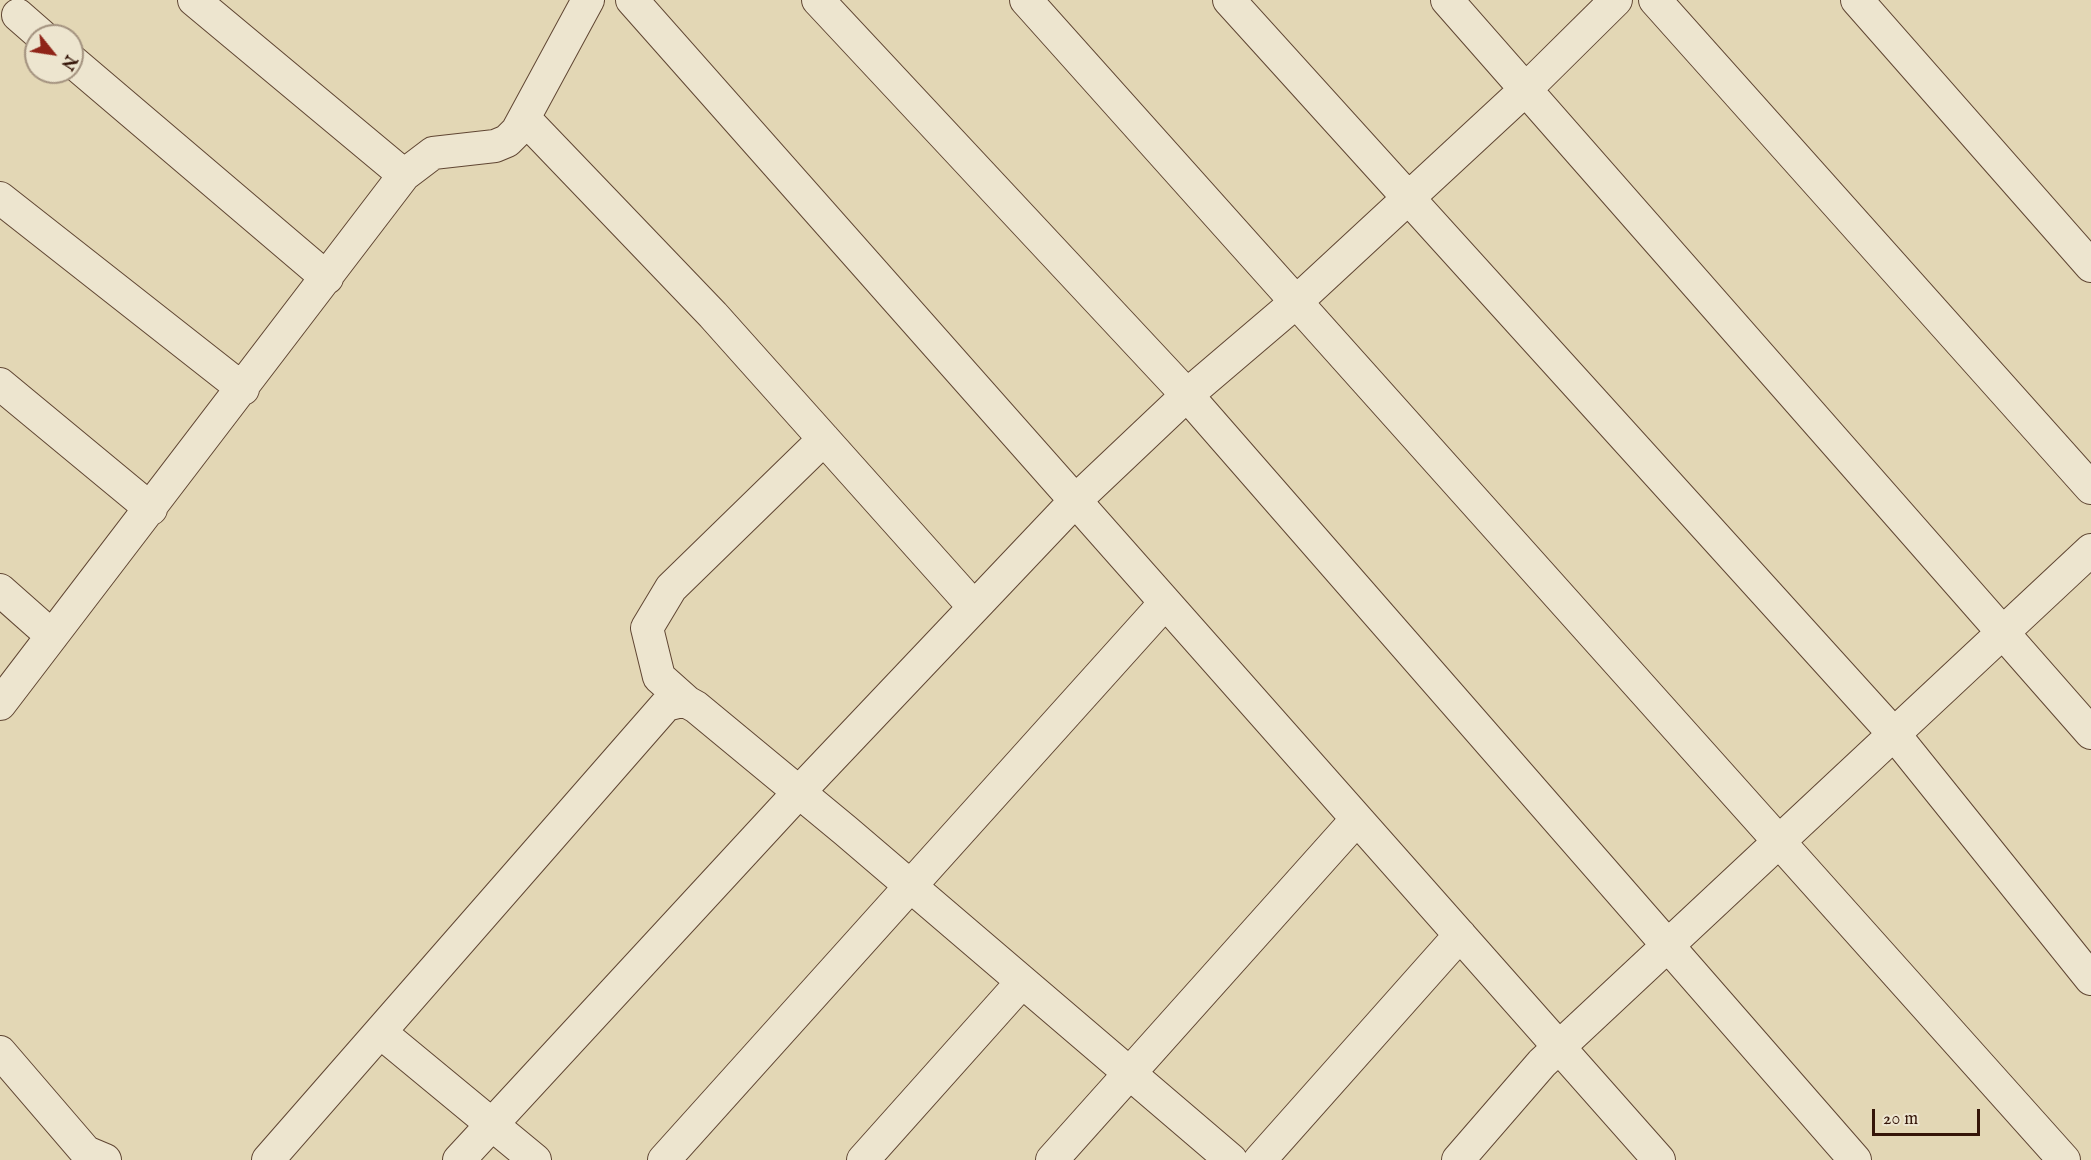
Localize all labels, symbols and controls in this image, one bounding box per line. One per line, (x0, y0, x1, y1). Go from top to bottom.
north arrow (24, 24, 84, 84)
text: N (56, 51, 80, 73)
scale bar (1875, 1097, 1983, 1135)
text: 20 m (1883, 1108, 1918, 1131)

